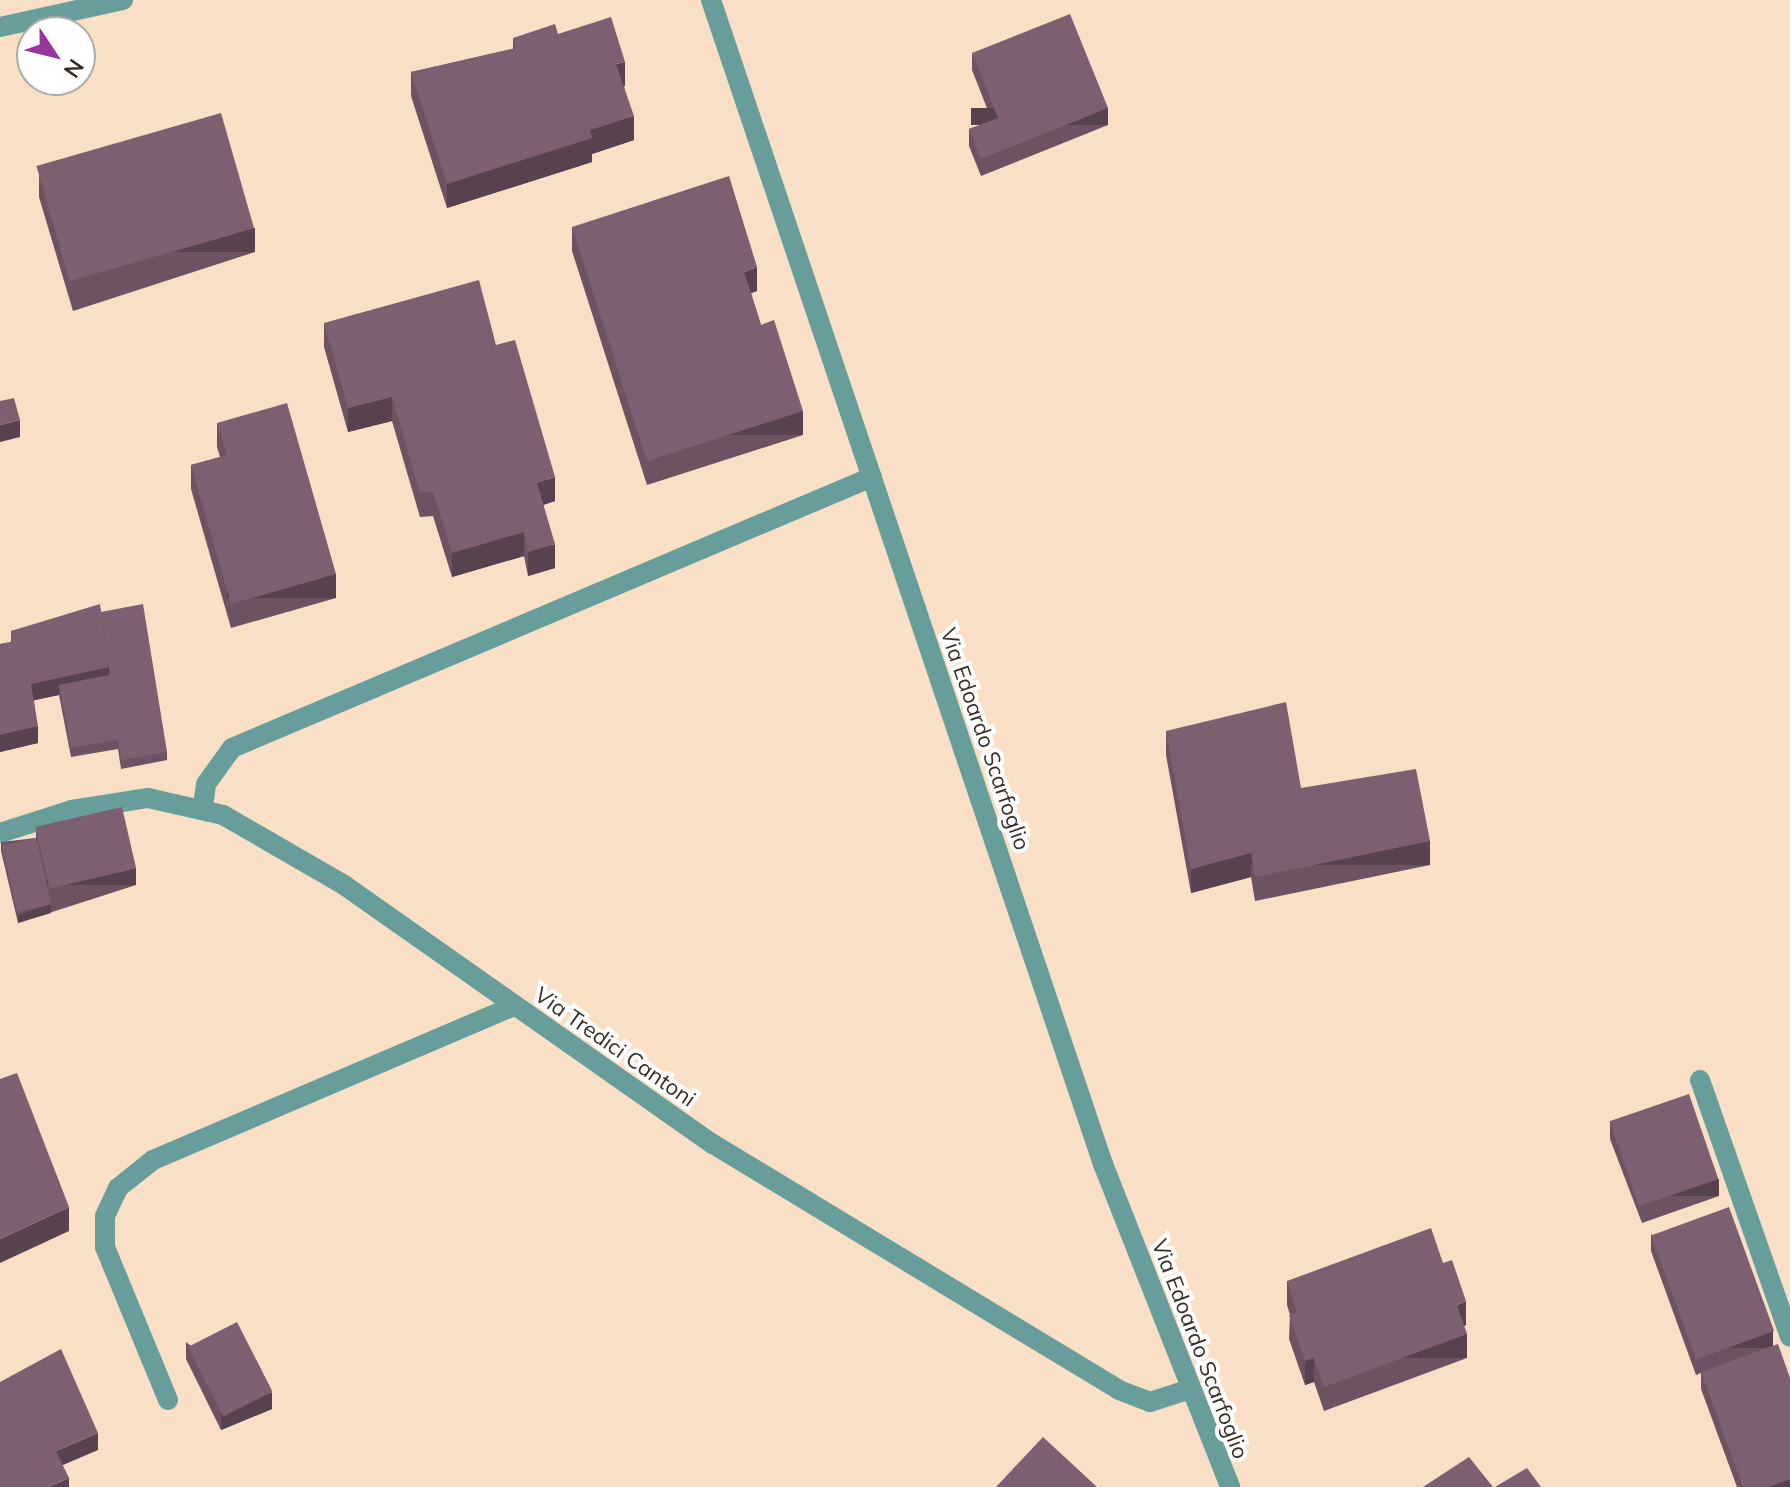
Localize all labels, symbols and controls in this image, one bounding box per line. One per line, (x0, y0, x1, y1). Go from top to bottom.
north arrow (16, 16, 96, 96)
text: N (58, 54, 90, 83)
street label: Via Edoardo Scarfoglio (935, 625, 1035, 853)
street label: Via Tredici Cantoni (529, 982, 701, 1112)
street label: Via Edoardo Scarfoglio (1146, 1236, 1254, 1462)

